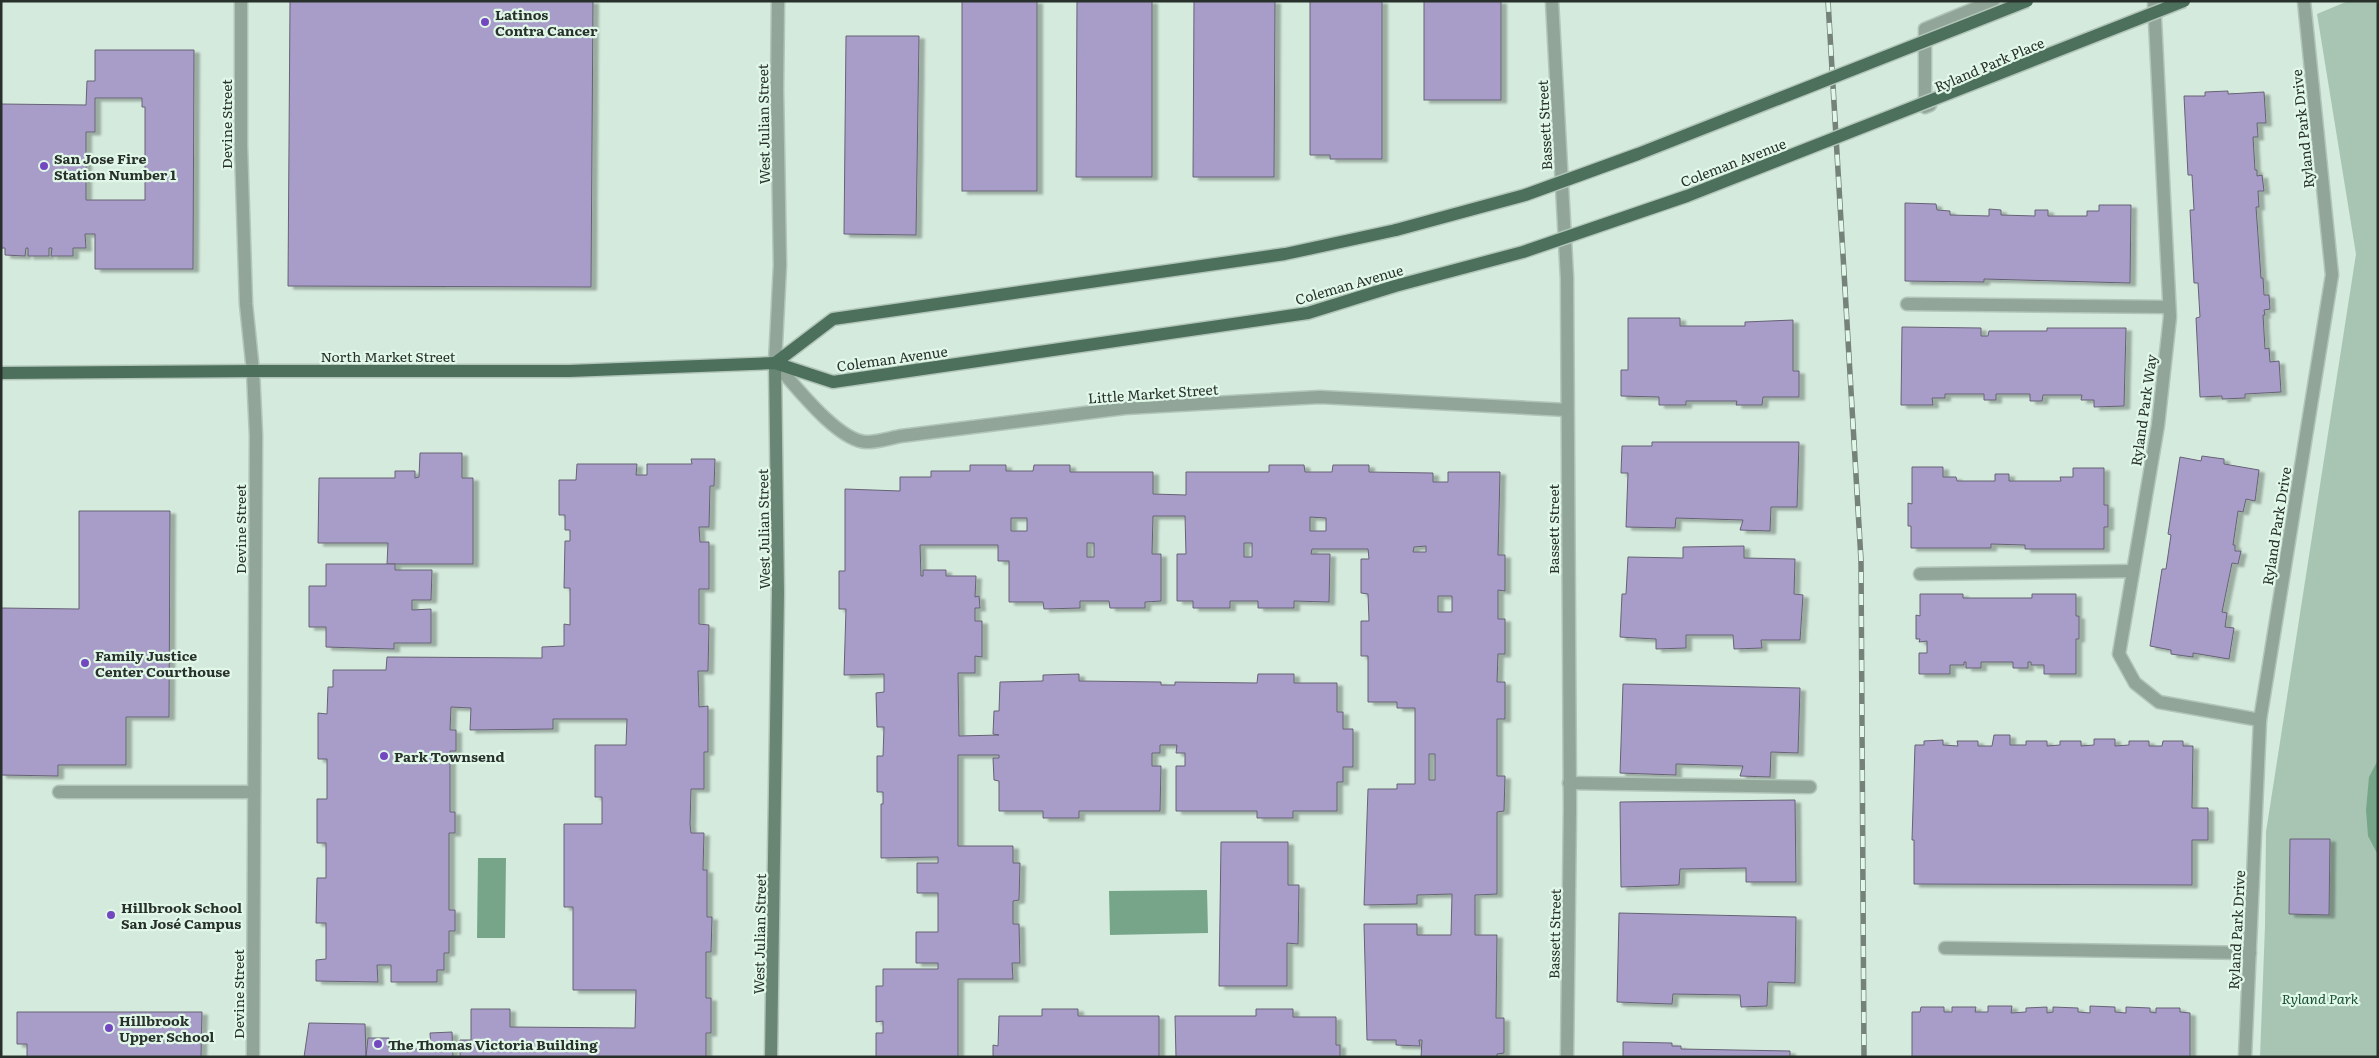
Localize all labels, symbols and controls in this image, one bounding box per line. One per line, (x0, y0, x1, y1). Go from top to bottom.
place label: Latinos Contra Cancer (495, 4, 598, 40)
marker: Latinos Contra Cancer (479, 16, 491, 28)
street label: Ryland Park Place (1931, 32, 2047, 96)
street label: West Julian Street (752, 63, 774, 185)
street label: Ryland Park Drive (2286, 68, 2318, 190)
street label: Devine Street (216, 79, 236, 169)
street label: Bassett Street (1532, 79, 1556, 171)
street label: Coleman Avenue (1677, 133, 1789, 191)
place label: San Jose Fire Station Number 1 (54, 148, 176, 184)
marker: San Jose Fire Station Number 1 (38, 160, 50, 172)
street label: Coleman Avenue (1293, 259, 1405, 309)
street label: Coleman Avenue (835, 340, 949, 376)
street label: North Market Street (321, 346, 456, 366)
street label: Ryland Park Way (2125, 352, 2161, 467)
street label: Little Market Street (1087, 378, 1219, 408)
street label: Ryland Park Drive (2257, 465, 2295, 587)
street label: West Julian Street (752, 468, 774, 590)
street label: Bassett Street (1543, 483, 1563, 574)
street label: Devine Street (230, 484, 250, 574)
place label: Family Justice Center Courthouse (95, 645, 230, 681)
marker: Family Justice Center Courthouse (79, 657, 91, 669)
place label: Park Townsend (394, 746, 505, 766)
marker: Park Townsend (378, 750, 390, 762)
street label: Ryland Park Drive (2223, 870, 2249, 990)
street label: West Julian Street (748, 873, 770, 995)
street label: Bassett Street (1543, 888, 1565, 979)
place label: Hillbrook School San José Campus (121, 897, 242, 933)
marker: Hillbrook School San José Campus (105, 909, 117, 921)
street label: Devine Street (228, 949, 248, 1039)
park label: Ryland Park (2282, 988, 2359, 1008)
place label: Hillbrook Upper School (119, 1010, 214, 1046)
marker: Hillbrook Upper School (103, 1022, 115, 1034)
place label: The Thomas Victoria Building (388, 1034, 598, 1054)
marker: The Thomas Victoria Building (372, 1038, 384, 1050)

